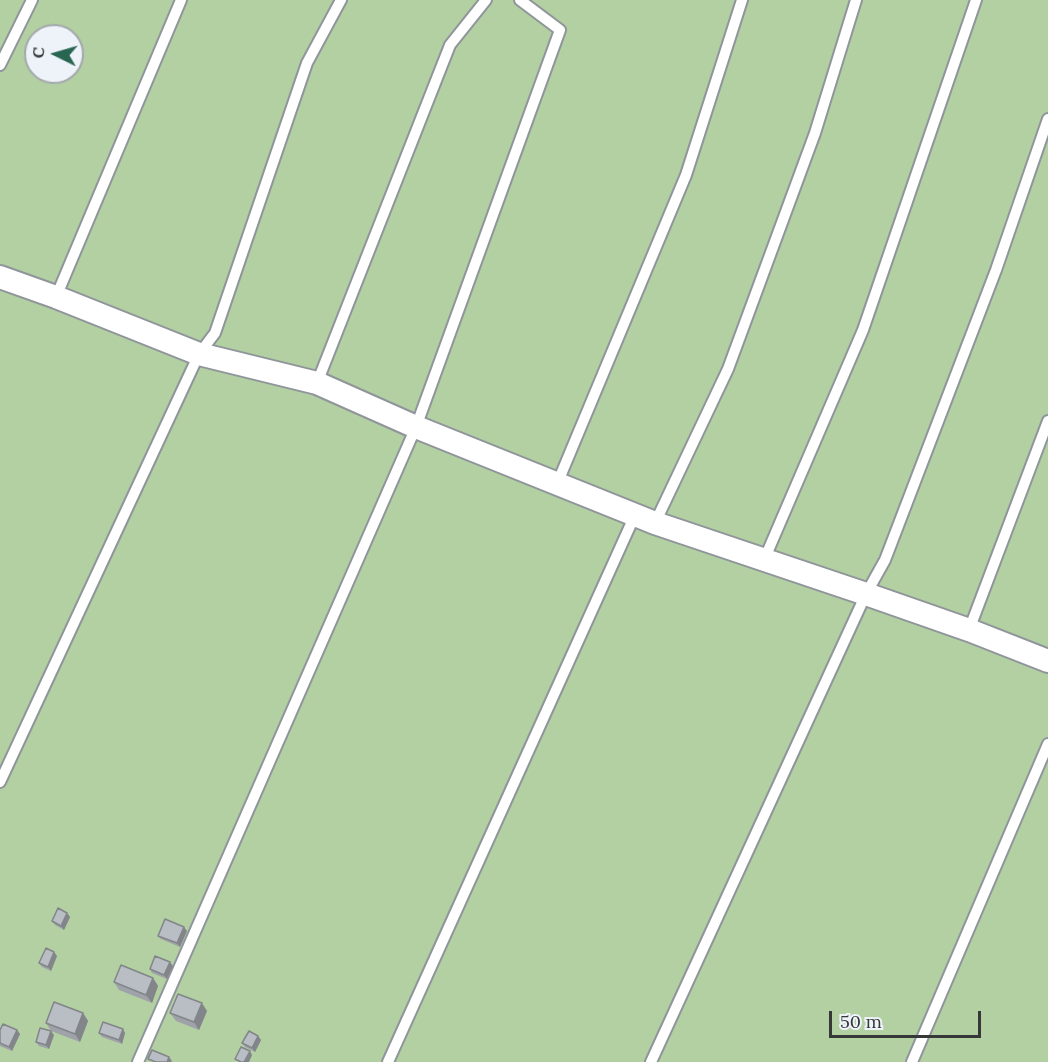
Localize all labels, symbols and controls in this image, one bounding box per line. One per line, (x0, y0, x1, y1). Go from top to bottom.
north arrow (24, 24, 84, 84)
text: С (28, 46, 49, 59)
scale bar (832, 999, 984, 1037)
text: 50 m (840, 1010, 882, 1033)

